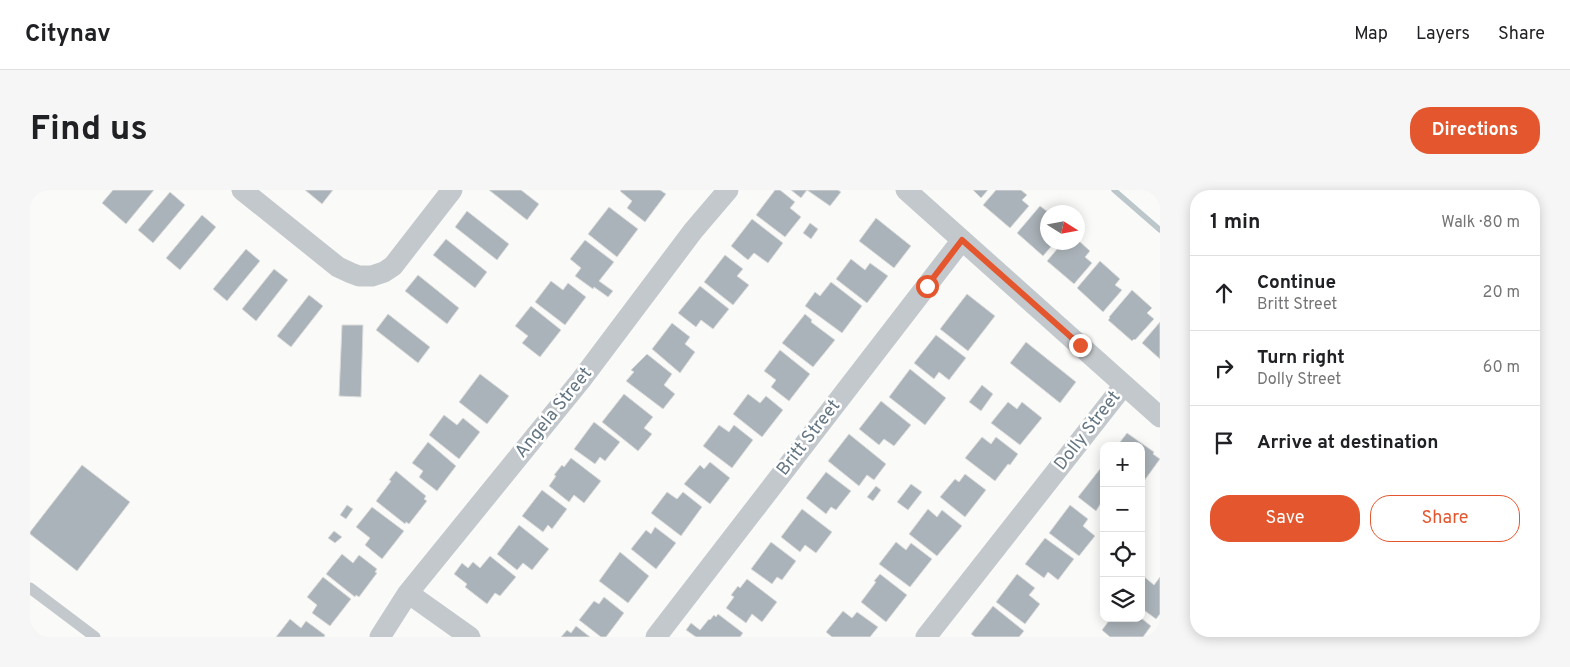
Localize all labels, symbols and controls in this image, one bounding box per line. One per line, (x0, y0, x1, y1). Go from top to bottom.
text: Citynav (25, 20, 111, 50)
text: Map (1354, 23, 1388, 46)
text: Layers (1416, 23, 1470, 46)
text: Share (1498, 23, 1545, 46)
button: Directions (1410, 107, 1540, 154)
text: Find us (30, 108, 148, 152)
north arrow (1040, 205, 1085, 250)
text: 1 min (1210, 209, 1260, 236)
text: Walk · 80 m (1441, 213, 1520, 233)
text: Continue (1257, 271, 1336, 295)
route start (916, 275, 939, 298)
icon: ahead (1210, 279, 1238, 307)
text: 20 m (1483, 283, 1520, 303)
text: Britt Street (1257, 295, 1337, 315)
route end (1069, 334, 1092, 357)
text: Turn right (1257, 346, 1345, 370)
icon: right (1210, 354, 1238, 382)
text: 60 m (1483, 358, 1520, 378)
street label: Angela Street (510, 363, 598, 463)
text: Dolly Street (1257, 370, 1341, 390)
street label: Dolly Street (1050, 387, 1126, 475)
street label: Britt Street (772, 395, 846, 481)
icon: arrive (1210, 429, 1238, 457)
text: Arrive at destination (1257, 431, 1438, 455)
map controls (1100, 442, 1145, 622)
button: + (1100, 442, 1145, 487)
button: − (1100, 487, 1145, 532)
button: Save (1210, 495, 1360, 542)
button: Share (1370, 495, 1520, 542)
button: locate (1100, 532, 1145, 577)
button: layers (1100, 577, 1145, 622)

